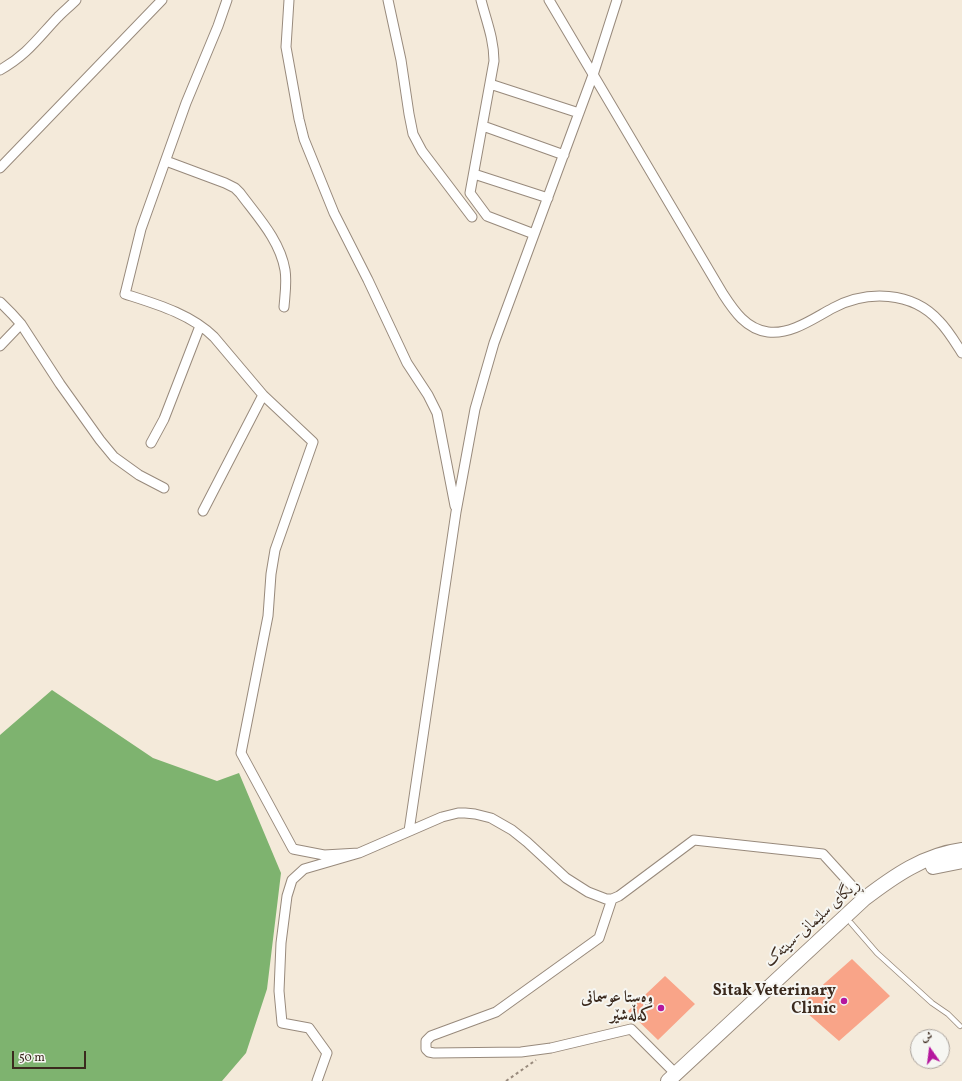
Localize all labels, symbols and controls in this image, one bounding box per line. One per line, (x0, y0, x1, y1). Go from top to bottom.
street label: ڕیگای سلێمانی-سیتەک (761, 876, 865, 972)
place label: Sitak Veterinary Clinic (713, 982, 836, 1020)
place label: وەستا عوسمانی کەڵەشێر (581, 989, 653, 1027)
marker: Sitak Veterinary Clinic (839, 996, 849, 1006)
marker: وەستا عوسمانی کەڵەشێر (656, 1003, 666, 1013)
north arrow (910, 1029, 950, 1069)
text: ش (920, 1029, 934, 1046)
scale bar (14, 1043, 88, 1069)
text: 50 m (19, 1050, 45, 1066)

